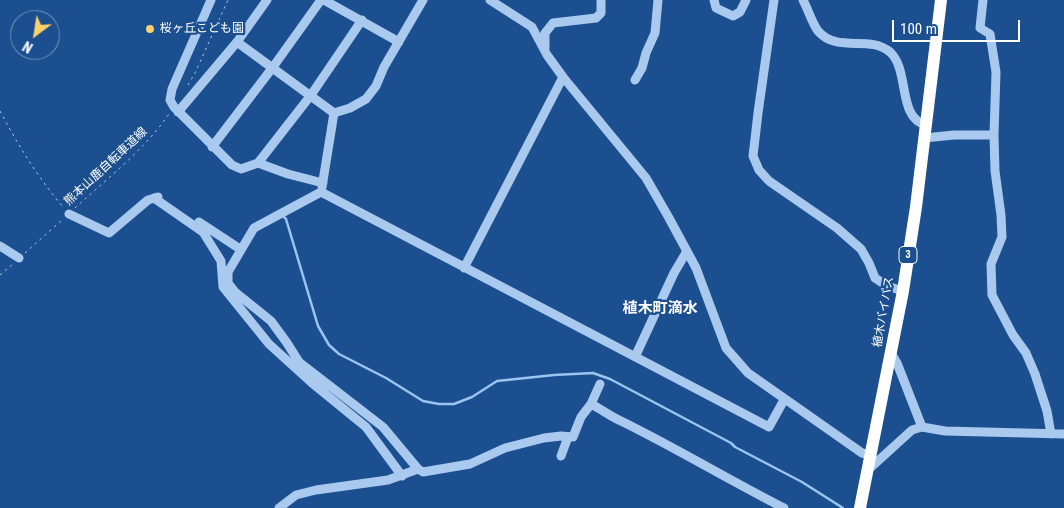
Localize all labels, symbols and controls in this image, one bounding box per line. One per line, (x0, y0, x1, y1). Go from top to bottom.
north arrow (10, 10, 60, 60)
scale bar (894, 10, 1022, 42)
text: 100 m (900, 20, 937, 38)
place label: 桜ヶ丘こども園 (160, 22, 244, 36)
marker: 桜ヶ丘こども園 (144, 23, 156, 35)
text: N (20, 38, 36, 56)
street label: 熊本山鹿自転車道線 (62, 125, 150, 209)
road number: 3 (899, 246, 917, 264)
street label: 植木バイパス (871, 275, 897, 349)
district label: 植木町滴水 (623, 300, 697, 318)

